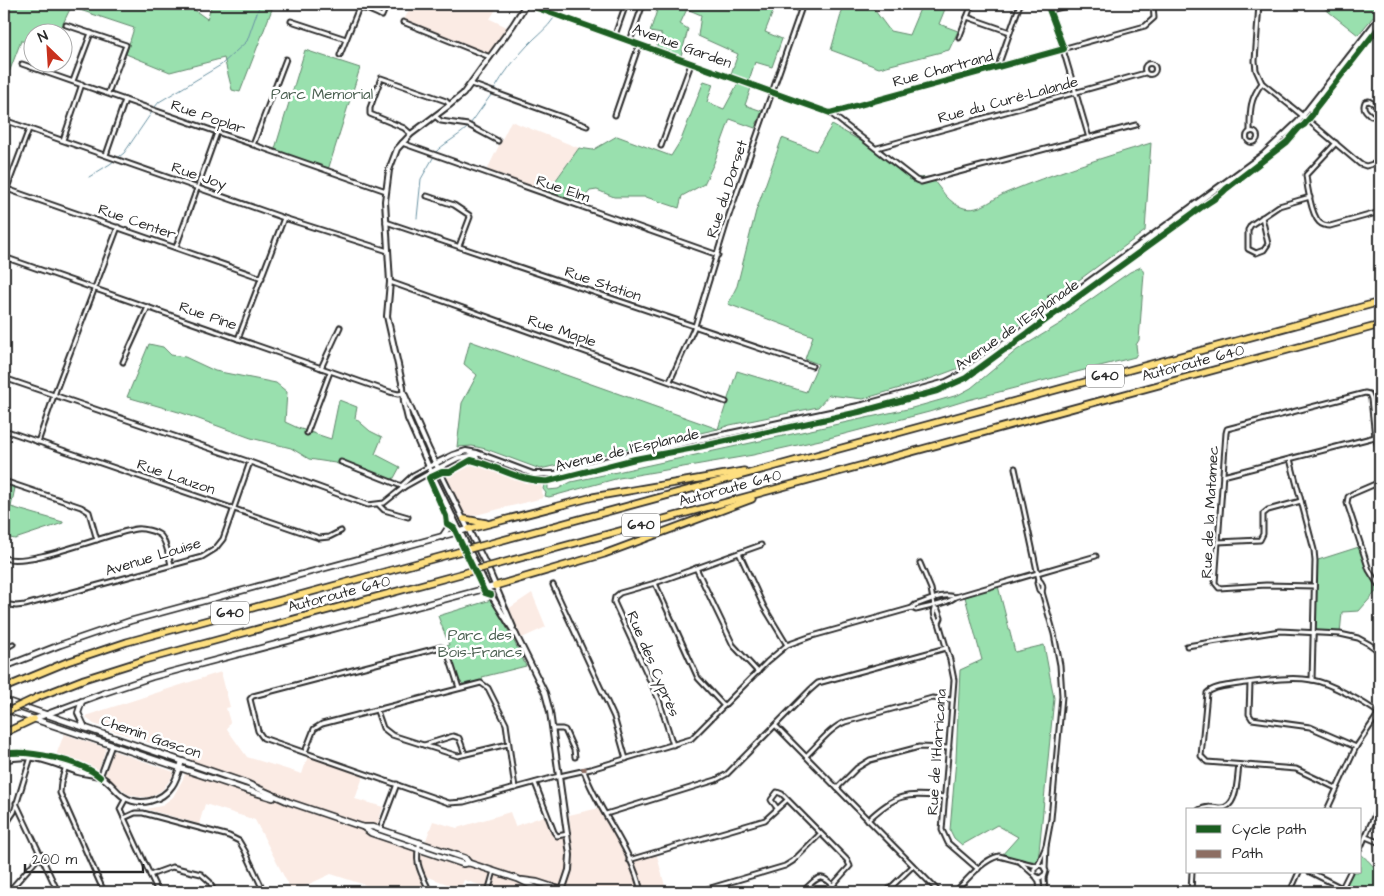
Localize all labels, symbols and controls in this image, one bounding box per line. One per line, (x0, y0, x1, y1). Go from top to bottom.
street label: Avenue Garden (629, 18, 735, 74)
north arrow (22, 22, 72, 72)
text: N (35, 26, 51, 48)
street label: Rue Chartrand (890, 45, 996, 93)
street label: Rue du Curé-Lalande (936, 71, 1080, 129)
park label: Parc Memorial (271, 84, 373, 105)
street label: Rue Poplar (168, 95, 248, 139)
street label: Rue du Dorset (701, 137, 753, 241)
street label: Rue Joy (168, 157, 229, 196)
street label: Rue Elm (533, 170, 593, 208)
street label: Rue Center (95, 199, 179, 245)
street label: Rue Station (562, 261, 645, 307)
street label: Avenue de l'Esplanade (951, 274, 1083, 376)
street label: Rue Pine (176, 296, 240, 336)
street label: Rue Maple (525, 309, 599, 353)
street label: Autoroute 640 (1139, 339, 1247, 387)
road number: 640 (1086, 364, 1124, 388)
street label: Avenue de l'Esplanade (553, 423, 701, 477)
street label: Rue de la Matamec (1196, 444, 1224, 579)
street label: Rue Lauzon (134, 454, 218, 500)
street label: Autoroute 640 (676, 464, 784, 512)
road number: 640 (622, 514, 660, 536)
street label: Avenue Louise (103, 532, 203, 582)
street label: Autoroute 640 (285, 570, 393, 618)
road number: 640 (211, 602, 249, 624)
street label: Rue des Cyprès (620, 608, 685, 721)
park label: Parc des Bois-Francs (438, 625, 523, 663)
street label: Rue de l'Harricana (922, 688, 952, 816)
street label: Chemin Gascon (98, 710, 204, 764)
legend (1186, 808, 1362, 874)
text: Cycle path (1232, 819, 1307, 841)
scale bar (25, 841, 142, 873)
text: Path (1232, 843, 1263, 864)
text: 200 m (32, 849, 78, 870)

